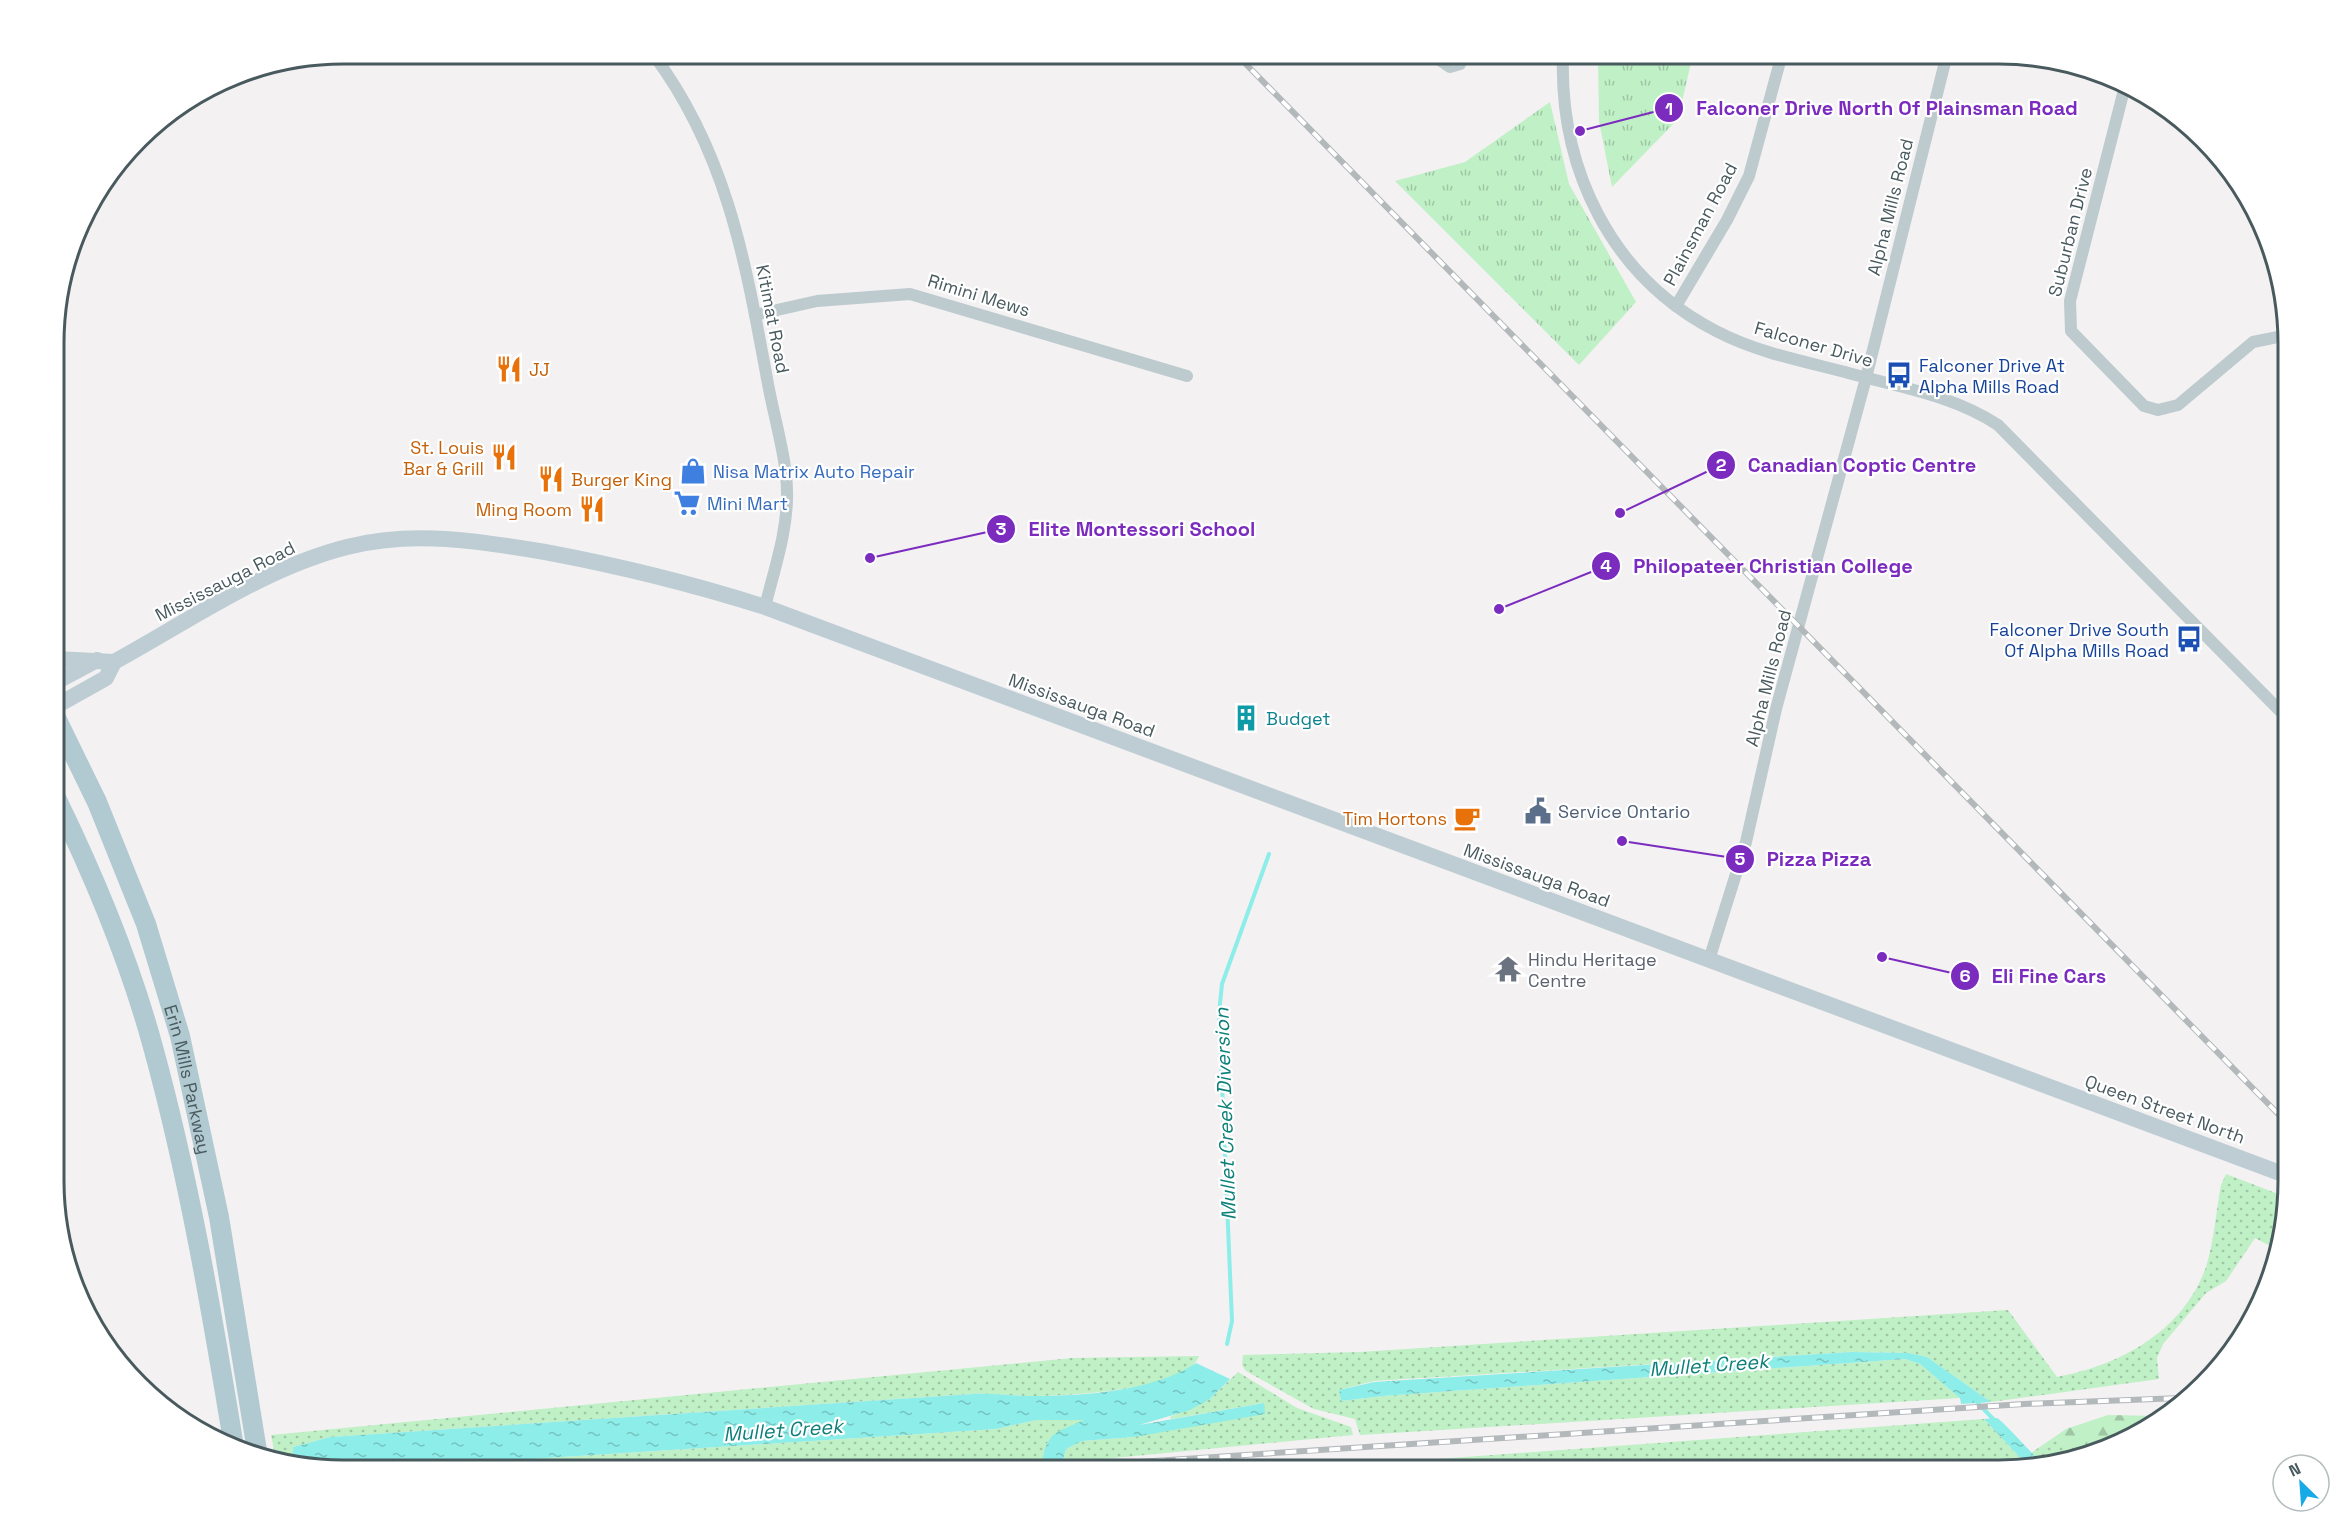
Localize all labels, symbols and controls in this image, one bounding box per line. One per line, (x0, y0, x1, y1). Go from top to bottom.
callout: Falconer Drive North Of Plainsman Road (1654, 89, 2090, 127)
text: Falconer Drive North Of Plainsman Road (1696, 95, 2078, 121)
text: 1 (1665, 97, 1673, 120)
street label: Alpha Mills Road (1862, 136, 1918, 278)
street label: Plainsman Road (1658, 158, 1742, 290)
street label: Suburban Drive (2043, 165, 2097, 299)
street label: Kitimat Road (751, 263, 795, 375)
street label: Rimini Mews (925, 269, 1033, 321)
street label: Falconer Drive (1752, 316, 1876, 372)
restaurant icon: JJ (494, 354, 524, 384)
place label: Falconer Drive At Alpha Mills Road (1919, 354, 2065, 398)
place label: JJ (529, 358, 550, 381)
bus stop icon: Falconer Drive At Alpha Mills Road (1884, 360, 1914, 390)
place label: St. Louis Bar & Grill (403, 436, 484, 480)
restaurant icon: St. Louis Bar & Grill (489, 442, 519, 472)
callout: Canadian Coptic Centre (1706, 446, 1989, 484)
text: Canadian Coptic Centre (1748, 452, 1976, 478)
text: 2 (1716, 453, 1727, 476)
shop icon: Nisa Matrix Auto Repair (678, 456, 708, 486)
place label: Nisa Matrix Auto Repair (713, 460, 915, 483)
restaurant icon: Burger King (536, 464, 566, 494)
place label: Burger King (571, 468, 672, 491)
supermarket icon: Mini Mart (672, 488, 702, 518)
place label: Mini Mart (707, 492, 788, 515)
restaurant icon: Ming Room (577, 494, 607, 524)
place label: Ming Room (476, 498, 572, 521)
callout: Elite Montessori School (986, 510, 1267, 548)
text: Elite Montessori School (1029, 516, 1255, 542)
text: 3 (996, 517, 1007, 540)
street label: Mississauga Road (151, 536, 299, 626)
callout: Philopateer Christian College (1591, 547, 1924, 585)
text: Philopateer Christian College (1633, 553, 1913, 579)
text: 4 (1600, 554, 1612, 577)
street label: Alpha Mills Road (1740, 607, 1796, 749)
place label: Falconer Drive South Of Alpha Mills Road (1989, 618, 2169, 662)
bus stop icon: Falconer Drive South Of Alpha Mills Road (2174, 624, 2204, 654)
street label: Mississauga Road (1006, 668, 1158, 742)
building icon: Budget (1231, 703, 1261, 733)
place label: Budget (1266, 707, 1331, 730)
public building icon: Service Ontario (1523, 796, 1553, 826)
place label: Service Ontario (1558, 800, 1690, 823)
cafe icon: Tim Hortons (1452, 803, 1482, 833)
place label: Tim Hortons (1343, 807, 1447, 830)
street label: Mississauga Road (1461, 838, 1613, 912)
callout: Pizza Pizza (1725, 840, 1884, 878)
text: Pizza Pizza (1767, 846, 1872, 872)
text: 5 (1735, 847, 1746, 870)
place label: Hindu Heritage Centre (1528, 948, 1657, 992)
temple icon: Hindu Heritage Centre (1493, 954, 1523, 984)
callout: Eli Fine Cars (1950, 957, 2118, 995)
text: Eli Fine Cars (1992, 963, 2106, 989)
text: 6 (1959, 964, 1971, 987)
street label: Erin Mills Parkway (160, 1002, 217, 1156)
water label: Mullet Creek Diversion (1208, 1007, 1242, 1221)
street label: Queen Street North (2082, 1069, 2248, 1149)
water label: Mullet Creek (1648, 1348, 1772, 1382)
water label: Mullet Creek (722, 1413, 846, 1447)
north arrow (2271, 1453, 2331, 1513)
text: N (2286, 1458, 2304, 1482)

